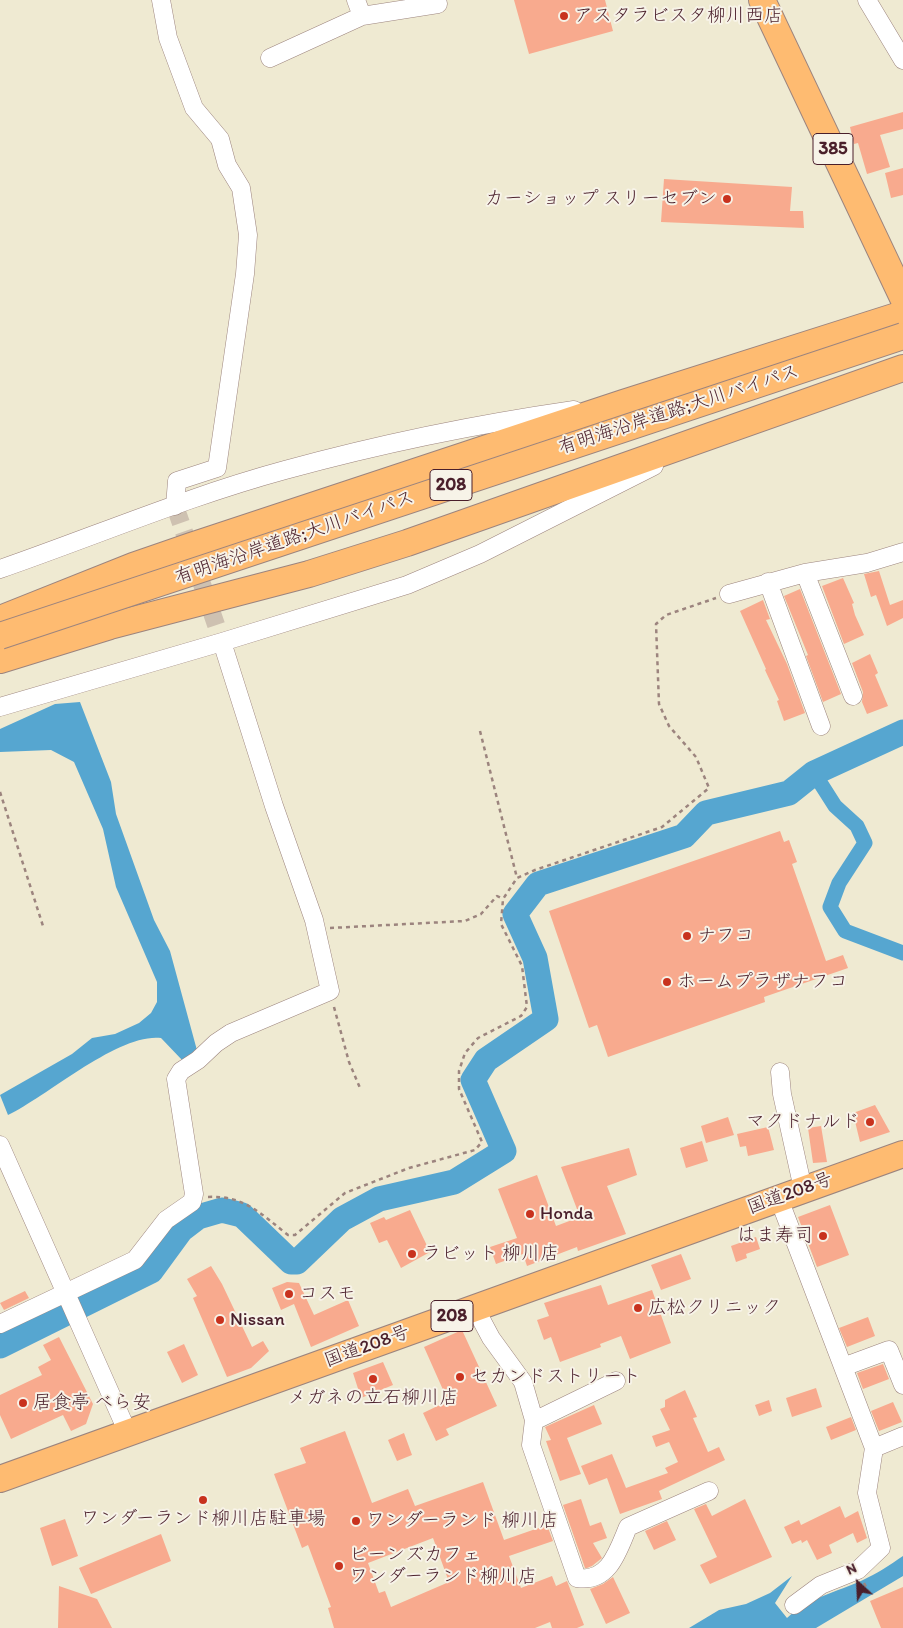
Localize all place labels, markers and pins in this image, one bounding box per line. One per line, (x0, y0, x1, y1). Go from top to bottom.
place label: アスタラビスタ柳川西店 (574, 5, 783, 27)
marker: アスタラビスタ柳川西店 (558, 10, 570, 22)
place label: カーショップ スリーセブン (485, 188, 717, 210)
marker: カーショップ スリーセブン (721, 193, 733, 205)
place label: ナフコ (697, 925, 754, 947)
marker: ナフコ (681, 930, 693, 942)
place label: ホームプラザナフコ (677, 971, 848, 993)
marker: ホームプラザナフコ (661, 976, 673, 988)
place label: マクドナルド (746, 1111, 860, 1133)
marker: マクドナルド (864, 1116, 876, 1128)
place label: Honda (540, 1203, 593, 1225)
marker: Honda (524, 1208, 536, 1220)
place label: はま寿司 (737, 1225, 813, 1247)
marker: はま寿司 (817, 1230, 829, 1242)
place label: ラビット 柳川店 (422, 1243, 559, 1265)
marker: ラビット 柳川店 (406, 1248, 418, 1260)
place label: コスモ (299, 1283, 356, 1305)
marker: コスモ (283, 1288, 295, 1300)
place label: 広松クリニック (648, 1297, 781, 1319)
marker: 広松クリニック (632, 1302, 644, 1314)
place label: Nissan (230, 1309, 285, 1331)
marker: Nissan (214, 1314, 226, 1326)
place label: セカンドストリート (470, 1366, 641, 1388)
marker: セカンドストリート (454, 1371, 466, 1383)
marker: メガネの立石柳川店 (367, 1373, 379, 1385)
place label: メガネの立石柳川店 (288, 1387, 458, 1409)
place label: 居食亭 べら安 (33, 1392, 151, 1414)
marker: 居食亭 べら安 (17, 1397, 29, 1409)
marker: ワンダーランド柳川店駐車場 (197, 1494, 209, 1506)
place label: ワンダーランド柳川店駐車場 (80, 1508, 326, 1530)
place label: ワンダーランド 柳川店 (366, 1510, 558, 1532)
marker: ワンダーランド 柳川店 (350, 1515, 362, 1527)
place label: ビーンズカフェ ワンダーランド柳川店 (349, 1544, 537, 1588)
marker: ビーンズカフェ ワンダーランド柳川店 (333, 1560, 345, 1572)

